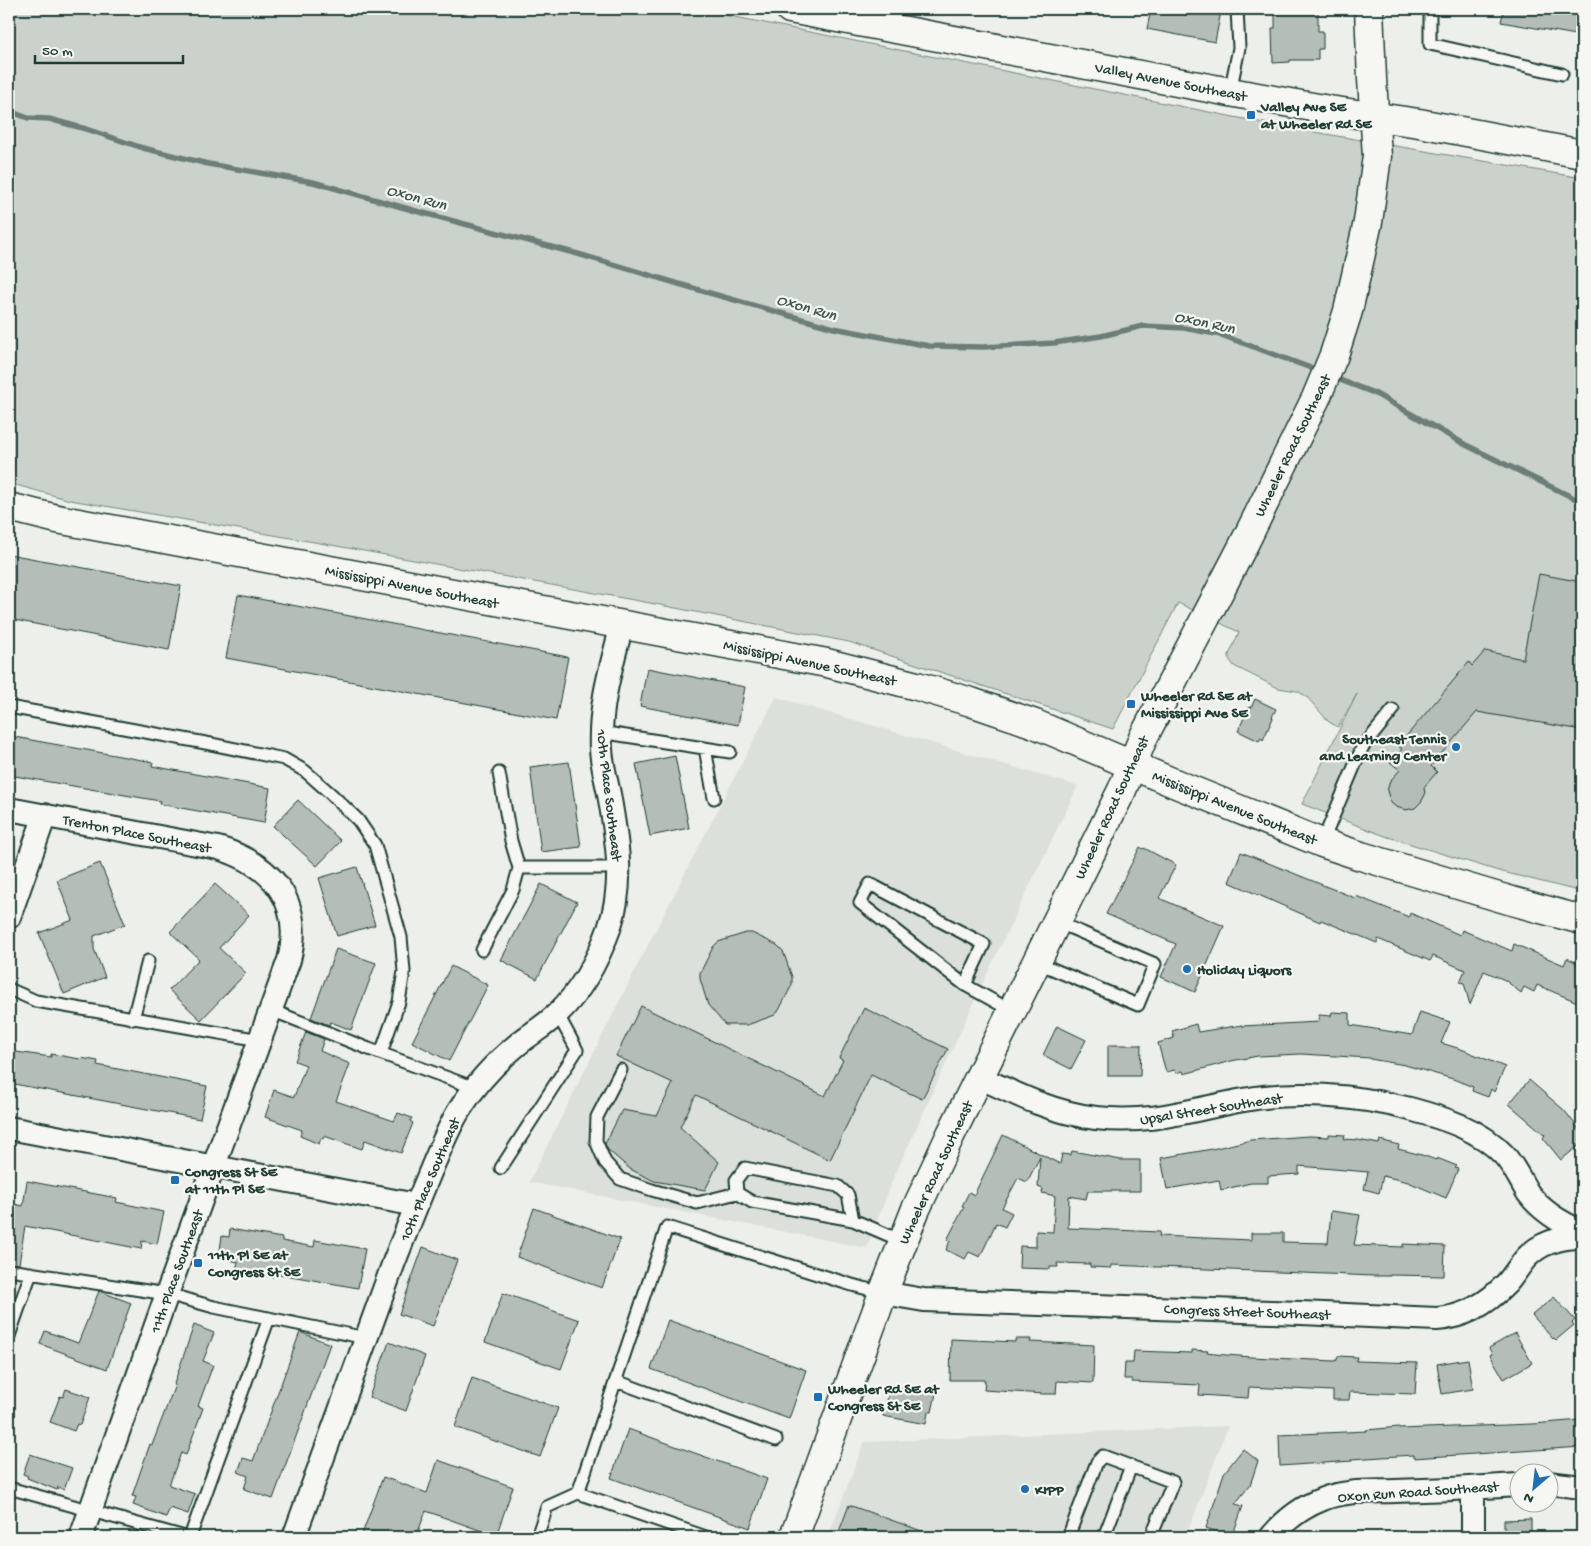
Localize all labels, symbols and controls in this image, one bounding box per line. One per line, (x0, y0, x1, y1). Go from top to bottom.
scale bar (35, 32, 182, 64)
text: 50 m (42, 43, 73, 61)
street label: Valley Avenue Southeast (1092, 59, 1250, 107)
place label: Valley Ave SE at Wheeler Rd SE (1260, 99, 1373, 134)
marker: Valley Ave SE at Wheeler Rd SE (1245, 109, 1257, 121)
water label: Oxon Run (384, 182, 449, 217)
water label: Oxon Run (774, 292, 838, 327)
water label: Oxon Run (1172, 309, 1237, 340)
street label: Wheeler Road Southeast (1251, 370, 1337, 520)
street label: Mississippi Avenue Southeast (323, 562, 502, 614)
street label: Mississippi Avenue Southeast (722, 637, 899, 691)
place label: Wheeler Rd SE at Mississippi Ave SE (1140, 688, 1254, 723)
marker: Wheeler Rd SE at Mississippi Ave SE (1125, 698, 1137, 710)
street label: 10th Place Southeast (591, 727, 625, 864)
place label: Southeast Tennis and Learning Center (1319, 731, 1448, 766)
street label: Wheeler Road Southeast (1072, 732, 1155, 882)
marker: Southeast Tennis and Learning Center (1450, 741, 1462, 753)
street label: Mississippi Avenue Southeast (1149, 768, 1321, 851)
street label: Trenton Place Southeast (60, 812, 214, 859)
place label: Holiday Liquors (1197, 962, 1293, 980)
marker: Holiday Liquors (1181, 963, 1193, 975)
street label: Upsal Street Southeast (1139, 1090, 1286, 1130)
street label: Wheeler Road Southeast (896, 1097, 979, 1247)
street label: 10th Place Southeast (396, 1114, 466, 1245)
place label: Congress St SE at 11th Pl SE (184, 1164, 279, 1199)
marker: Congress St SE at 11th Pl SE (169, 1174, 181, 1186)
street label: 11th Place Southeast (147, 1206, 209, 1337)
place label: 11th Pl SE at Congress St SE (207, 1247, 302, 1282)
marker: 11th Pl SE at Congress St SE (192, 1257, 204, 1269)
street label: Congress Street Southeast (1163, 1301, 1332, 1325)
place label: Wheeler Rd SE at Congress St SE (827, 1381, 941, 1416)
marker: Wheeler Rd SE at Congress St SE (812, 1391, 824, 1403)
north arrow (1508, 1464, 1558, 1514)
street label: Oxon Run Road Southeast (1337, 1478, 1501, 1508)
place label: KIPP (1034, 1482, 1064, 1500)
marker: KIPP (1019, 1483, 1031, 1495)
text: N (1521, 1488, 1537, 1507)

